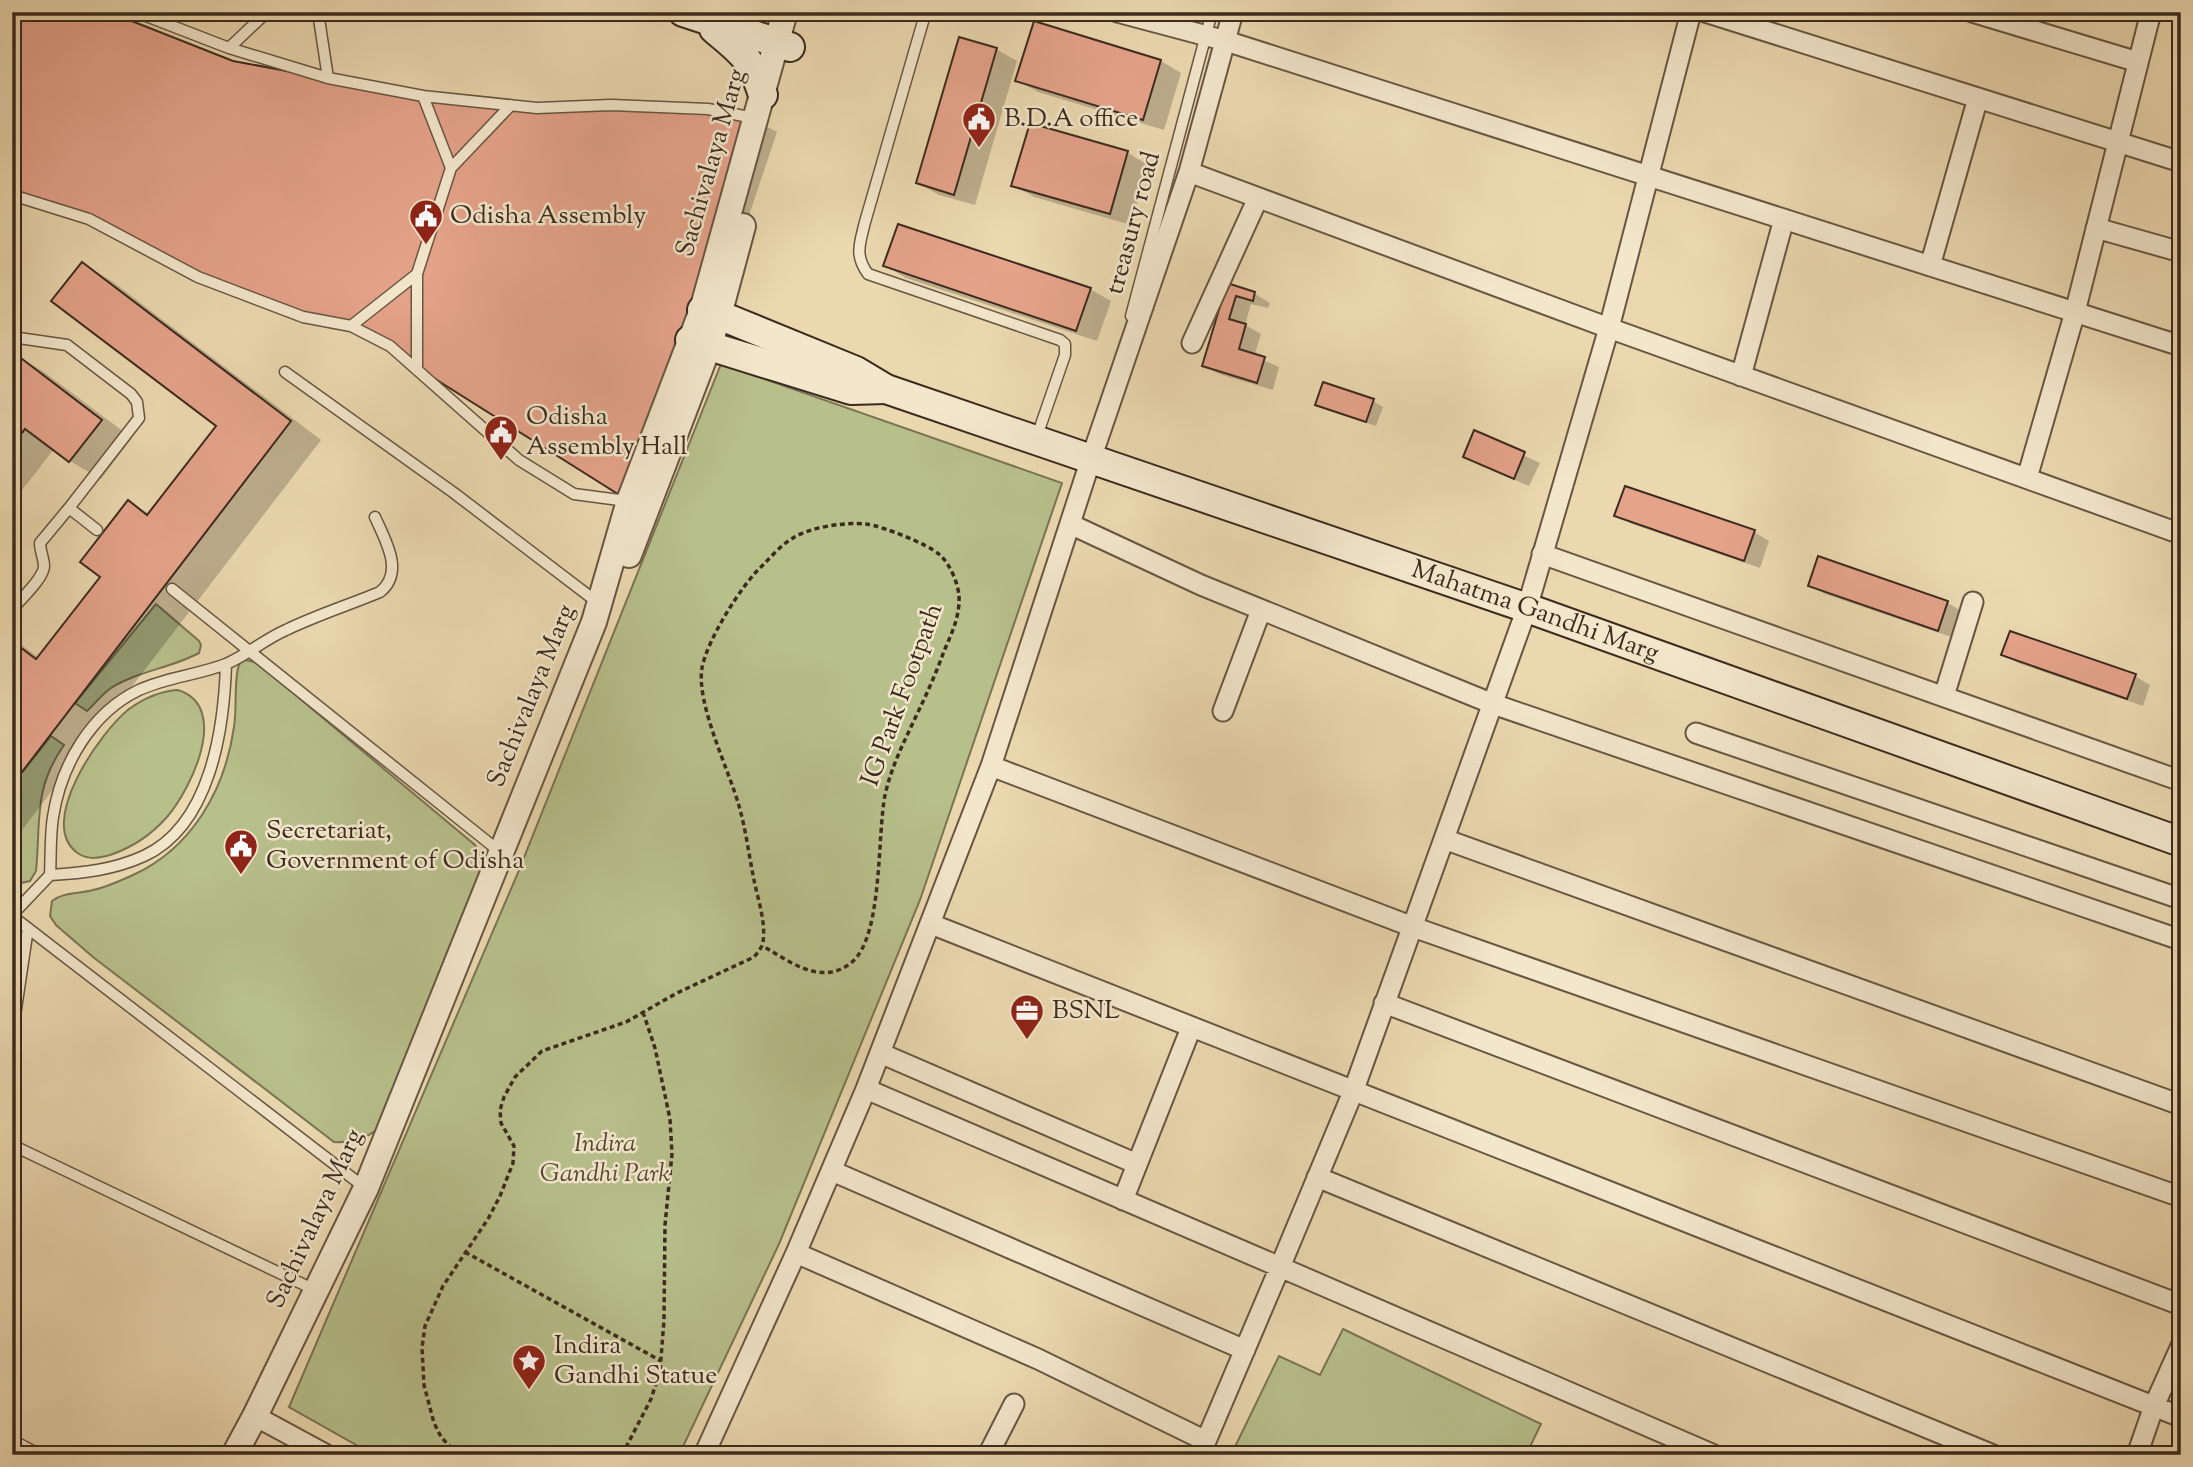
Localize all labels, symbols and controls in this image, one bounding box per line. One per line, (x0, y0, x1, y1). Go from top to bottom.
street label: Sachivalaya Marg (667, 65, 757, 261)
public building icon: B.D.A office (960, 100, 998, 149)
place label: B.D.A office (1004, 101, 1138, 138)
street label: treasury road (1097, 147, 1171, 299)
public building icon: Odisha Assembly (407, 197, 445, 246)
place label: Odisha Assembly (450, 198, 646, 235)
place label: Odisha Assembly Hall (526, 399, 688, 466)
public building icon: Odisha Assembly Hall (482, 413, 520, 462)
street label: Mahatma Gandhi Marg (1406, 551, 1664, 672)
street label: IG Park Footpath (853, 598, 953, 792)
street label: Sachivalaya Marg (478, 599, 586, 793)
place label: Secretariat, Government of Odisha (266, 813, 524, 880)
public building icon: Secretariat, Government of Odisha (222, 827, 260, 876)
office icon: BSNL (1008, 992, 1046, 1041)
place label: BSNL (1052, 993, 1120, 1030)
street label: Sachivalaya Marg (258, 1123, 374, 1315)
park label: Indira Gandhi Park (540, 1126, 670, 1193)
place label: Indira Gandhi Statue (554, 1328, 717, 1395)
place icon: Indira Gandhi Statue (510, 1342, 548, 1391)

